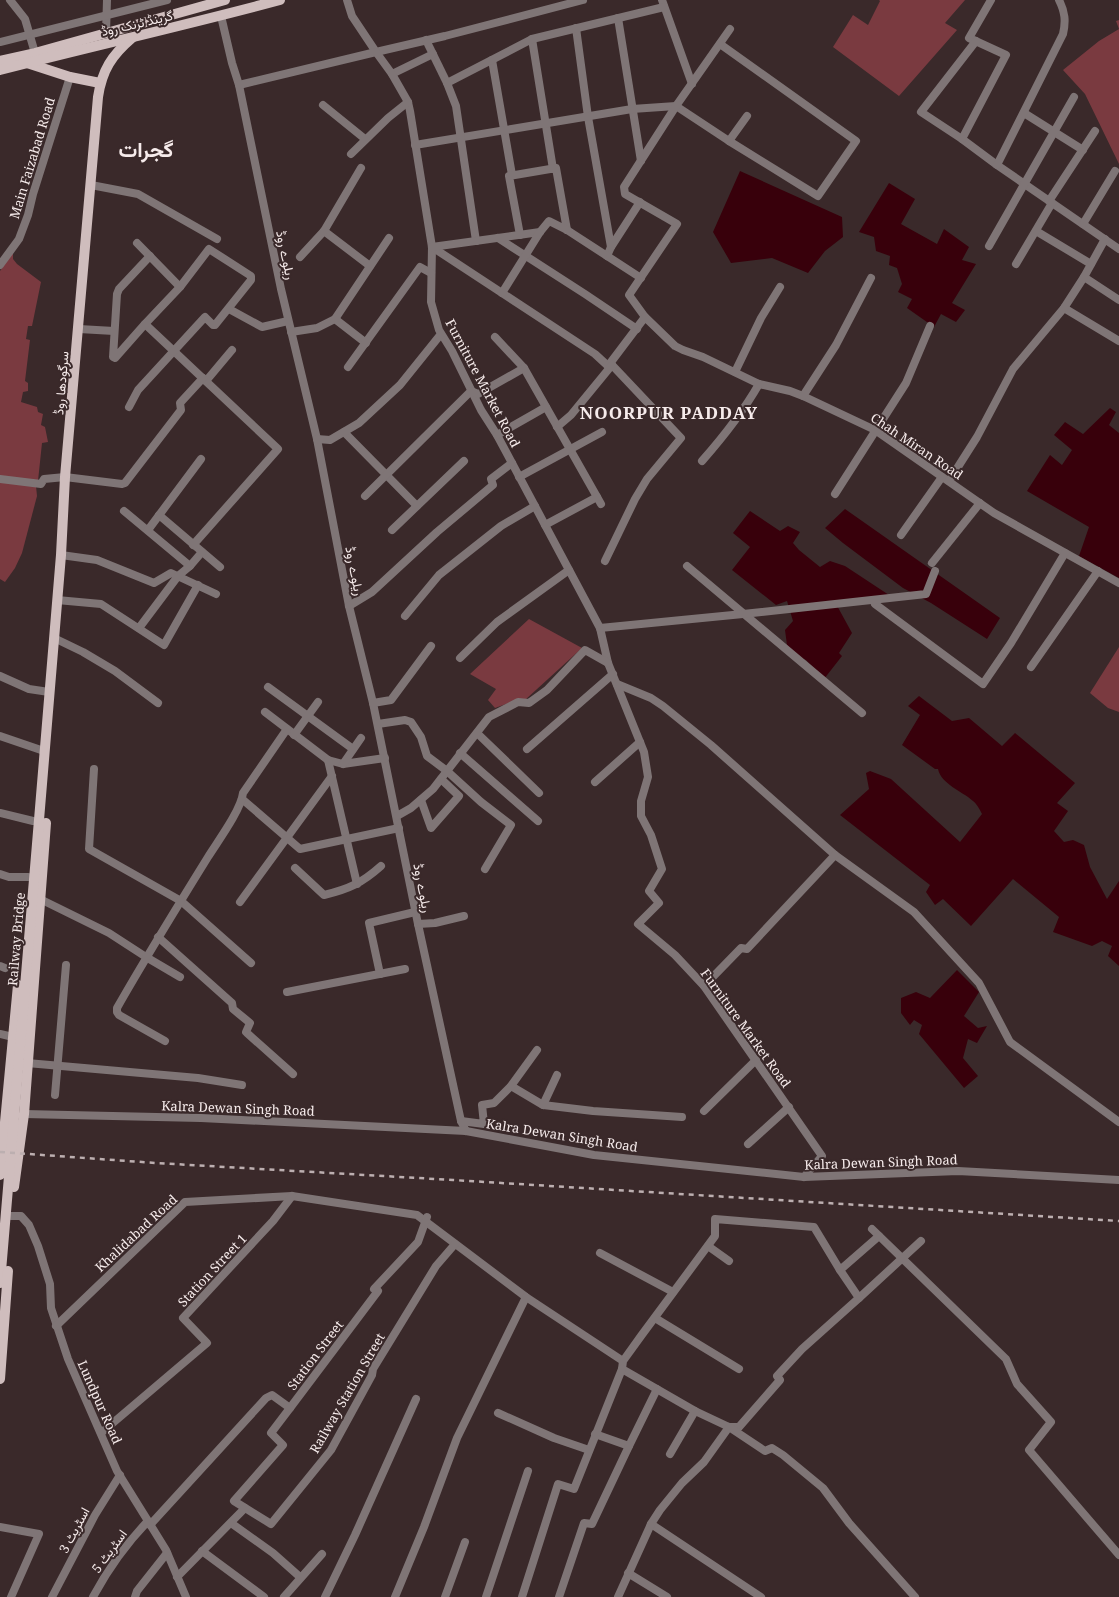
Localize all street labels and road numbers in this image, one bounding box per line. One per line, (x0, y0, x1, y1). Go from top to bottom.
street label: گرینڈ ٹرنک روڈ (99, 6, 175, 40)
street label: Main Faizabad Road (5, 95, 59, 221)
street label: ریلوے روڈ (272, 229, 300, 281)
street label: Furniture Market Road (441, 316, 525, 450)
street label: سرگودھا روڈ (49, 350, 73, 416)
street label: Chah Miran Road (867, 408, 967, 484)
street label: ریلوے روڈ (341, 545, 369, 597)
street label: ریلوے روڈ (409, 862, 437, 914)
street label: Railway Bridge (3, 891, 29, 986)
street label: Furniture Market Road (697, 965, 795, 1091)
street label: Kalra Dewan Singh Road (161, 1096, 315, 1120)
street label: Kalra Dewan Singh Road (485, 1114, 639, 1156)
street label: Kalra Dewan Singh Road (804, 1150, 958, 1174)
street label: Khalidabad Road (91, 1190, 181, 1276)
street label: Station Street 1 (173, 1230, 251, 1310)
street label: Station Street (283, 1316, 347, 1394)
street label: Railway Station Street (305, 1329, 389, 1457)
street label: Lundpur Road (74, 1357, 126, 1447)
street label: اسٹریٹ 3 (54, 1504, 94, 1556)
street label: اسٹریٹ 5 (87, 1526, 131, 1576)

